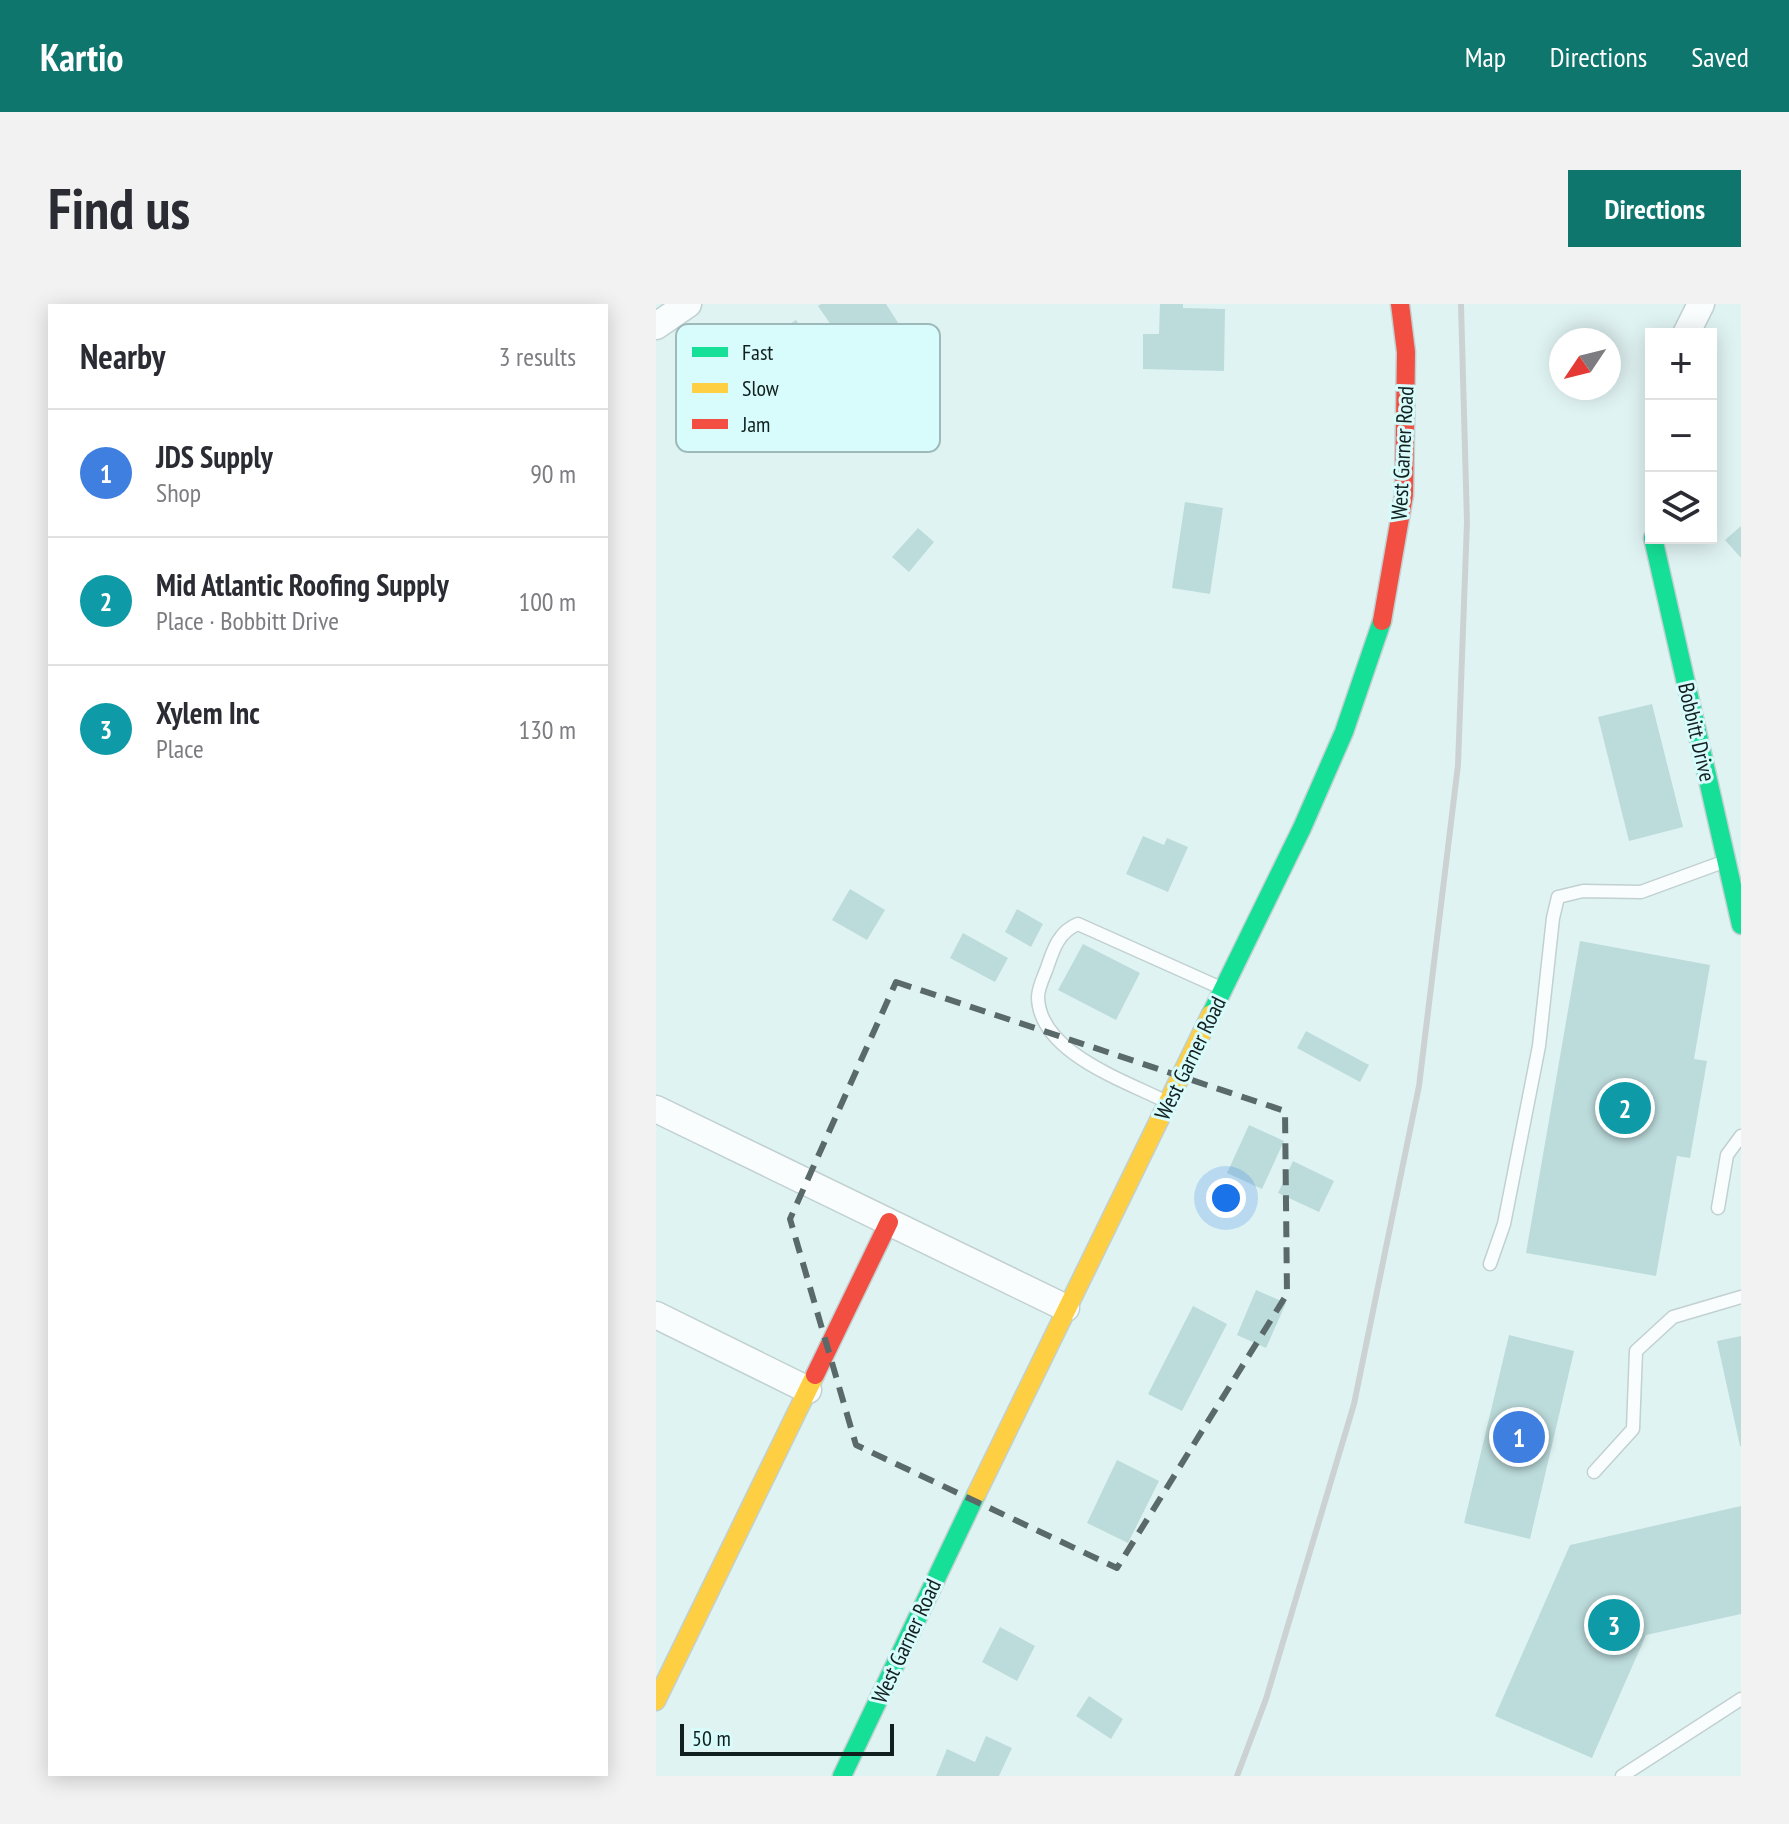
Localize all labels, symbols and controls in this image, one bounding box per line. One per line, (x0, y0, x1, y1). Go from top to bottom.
text: Kartio (40, 32, 124, 81)
text: Map (1465, 38, 1506, 75)
text: Directions (1550, 38, 1647, 75)
text: Saved (1691, 38, 1749, 75)
button: Directions (1568, 170, 1741, 247)
text: Find us (48, 172, 190, 244)
legend (676, 324, 940, 452)
north arrow (1549, 328, 1621, 400)
map controls (1645, 328, 1717, 544)
button: + (1645, 328, 1717, 400)
text: Nearby (80, 334, 165, 378)
text: Fast (742, 338, 773, 366)
text: 3 results (499, 340, 576, 373)
text: Slow (742, 374, 779, 402)
street label: West Garner Road (1385, 385, 1419, 521)
button: − (1645, 400, 1717, 472)
text: Jam (741, 410, 770, 438)
text: JDS Supply (156, 437, 273, 476)
text: 1 (100, 457, 112, 490)
text: 90 m (530, 457, 576, 490)
button: layers (1645, 472, 1717, 544)
text: Shop (156, 476, 201, 509)
text: Mid Atlantic Roofing Supply (156, 565, 449, 604)
text: 2 (100, 585, 112, 618)
text: 100 m (518, 585, 576, 618)
text: Place · Bobbitt Drive (156, 604, 339, 637)
street label: Bobbitt Drive (1672, 680, 1722, 784)
text: Xylem Inc (156, 693, 260, 732)
text: 3 (100, 713, 112, 746)
text: 130 m (518, 713, 576, 746)
text: Place (156, 732, 204, 765)
street label: West Garner Road (1148, 992, 1232, 1124)
pin: 2 (1599, 1078, 1651, 1138)
your location (1206, 1178, 1246, 1218)
pin: 1 (1493, 1407, 1545, 1467)
street label: West Garner Road (865, 1574, 947, 1708)
pin: 3 (1588, 1595, 1640, 1655)
scale bar (680, 1720, 894, 1756)
text: 50 m (692, 1724, 731, 1752)

